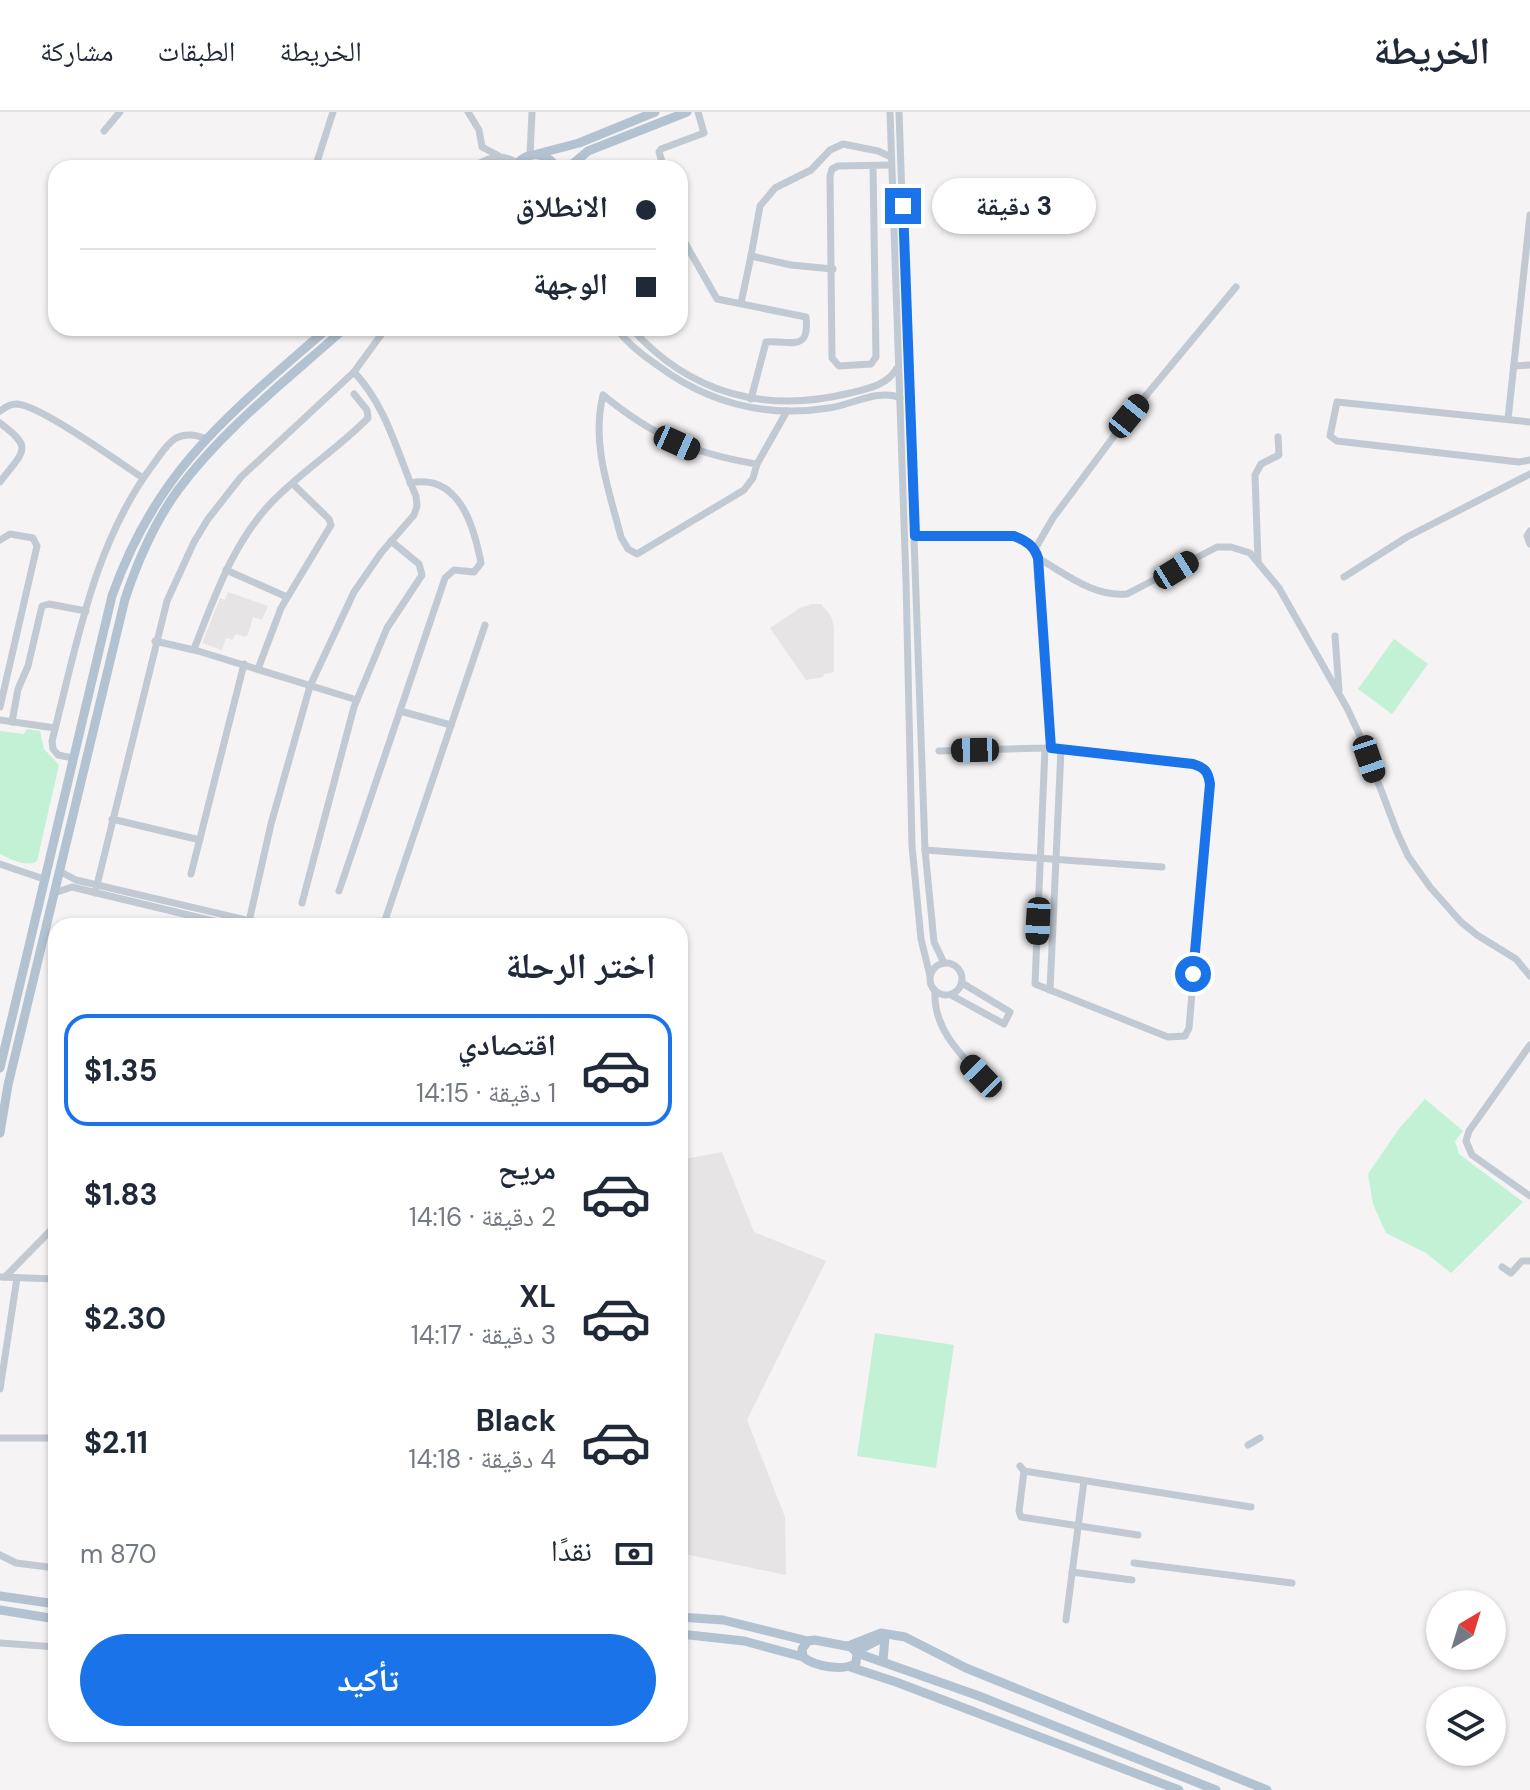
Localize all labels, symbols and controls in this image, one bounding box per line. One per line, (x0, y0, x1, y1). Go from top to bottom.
text: الخريطة (1373, 26, 1490, 76)
text: مشاركة (40, 33, 114, 70)
text: الطبقات (158, 33, 235, 70)
text: الخريطة (279, 33, 362, 70)
callout: 3 دقيقة (931, 178, 1095, 234)
text: الانطلاق (515, 187, 608, 226)
route end (885, 188, 921, 224)
text: 3 دقيقة (976, 189, 1052, 223)
text: الوجهة (533, 264, 608, 303)
car (1105, 390, 1153, 442)
car (650, 422, 704, 464)
car (1149, 547, 1203, 593)
car (1350, 732, 1388, 786)
car (951, 738, 999, 762)
car (1025, 896, 1051, 946)
text: اختر الرحلة (506, 942, 656, 989)
route start (1175, 956, 1211, 992)
text: اقتصادي (458, 1025, 556, 1064)
icon: car (580, 1034, 652, 1106)
car (956, 1050, 1006, 1102)
text: $1.35 (84, 1051, 157, 1090)
text: 1 دقيقة · 14:15 (416, 1076, 556, 1110)
text: مريح (498, 1149, 556, 1188)
icon: car (580, 1158, 652, 1230)
text: $1.83 (84, 1175, 158, 1214)
text: 2 دقيقة · 14:16 (409, 1200, 556, 1234)
text: XL (519, 1277, 556, 1316)
icon: car (580, 1282, 652, 1354)
text: $2.30 (84, 1299, 166, 1338)
text: 3 دقيقة · 14:17 (411, 1318, 556, 1352)
text: Black (476, 1401, 556, 1440)
icon: car (580, 1406, 652, 1478)
text: $2.11 (84, 1423, 148, 1462)
text: 4 دقيقة · 14:18 (408, 1442, 556, 1476)
text: نقدًا (551, 1531, 592, 1570)
icon: cash (612, 1532, 656, 1576)
text: 870 m (80, 1537, 157, 1571)
north arrow (1426, 1590, 1506, 1670)
map controls (1426, 1590, 1506, 1766)
button: تأكيد (80, 1634, 656, 1726)
button: layers (1426, 1686, 1506, 1766)

